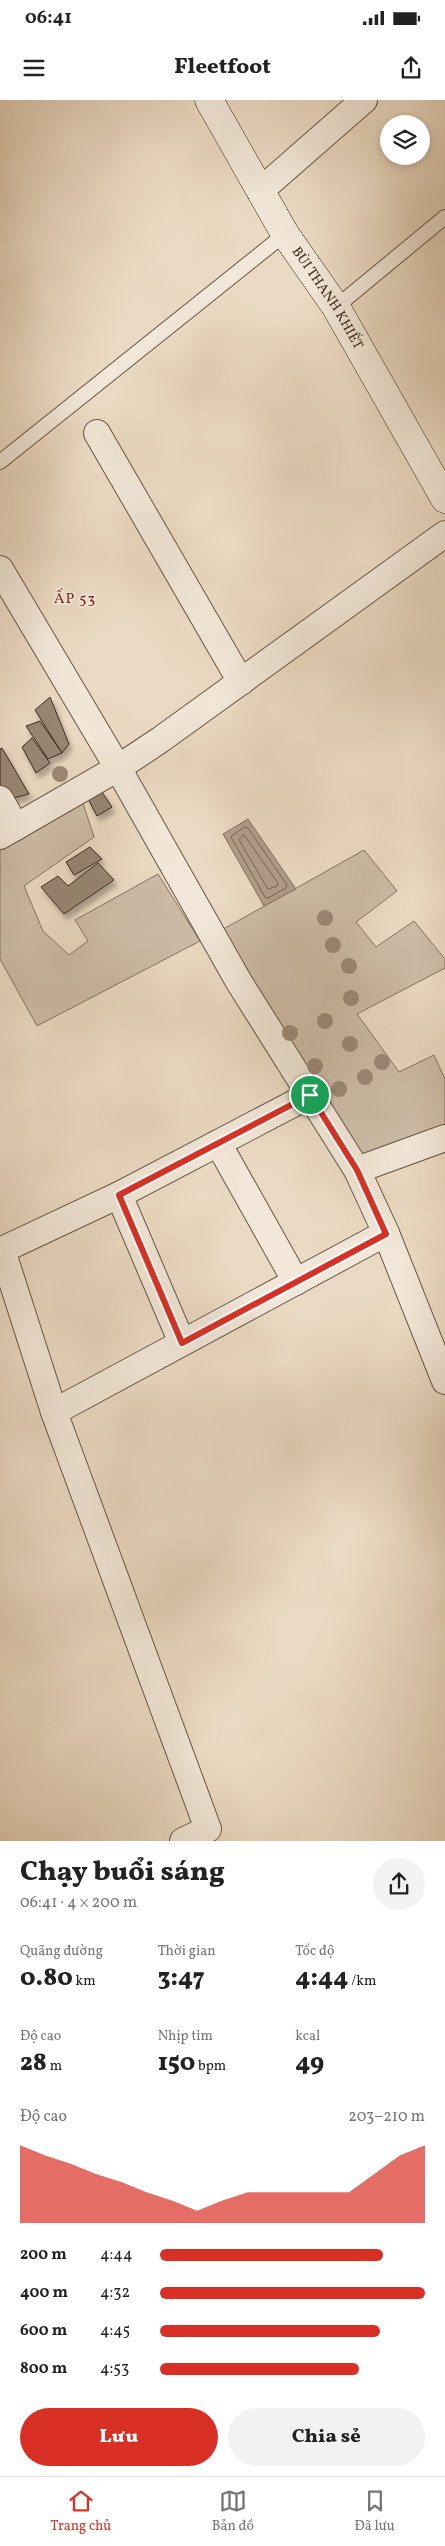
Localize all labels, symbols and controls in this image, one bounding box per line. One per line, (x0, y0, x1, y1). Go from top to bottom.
text: 06:41 (25, 5, 72, 31)
text: Fleetfoot (174, 52, 271, 83)
icon: menu (20, 54, 48, 82)
icon: share (397, 54, 425, 82)
map controls (380, 115, 430, 165)
button: layers (380, 115, 430, 165)
street label: BÙI THANH KHIẾT (287, 243, 368, 353)
district label: ẤP 53 (54, 588, 96, 610)
pin (289, 1074, 331, 1116)
icon: arrive (296, 1081, 324, 1109)
text: Chạy buổi sáng (20, 1853, 225, 1892)
button: share (373, 1858, 425, 1910)
text: 06:41 · 4 × 200 m (20, 1892, 137, 1914)
text: Quãng đường (20, 1942, 103, 1961)
text: Thời gian (158, 1942, 216, 1961)
text: Tốc độ (295, 1942, 334, 1961)
text: 0.80 (20, 1961, 73, 1996)
text: 3:47 (158, 1961, 205, 1996)
text: 4:44 (295, 1961, 348, 1996)
text: km (73, 1972, 96, 1991)
text: /km (348, 1972, 376, 1991)
text: Độ cao (20, 2027, 61, 2046)
text: Nhịp tim (158, 2027, 213, 2046)
text: kcal (295, 2027, 320, 2046)
text: 28 (20, 2046, 47, 2081)
text: 150 (158, 2046, 195, 2081)
text: 49 (295, 2046, 324, 2081)
text: m (47, 2057, 62, 2076)
text: bpm (195, 2057, 226, 2076)
text: Độ cao (20, 2106, 67, 2128)
text: 203–210 m (348, 2106, 425, 2128)
text: 200 m (20, 2244, 67, 2266)
text: 4:44 (100, 2244, 132, 2266)
text: 400 m (20, 2282, 68, 2304)
text: 4:32 (100, 2282, 130, 2304)
text: 600 m (20, 2320, 67, 2342)
text: 4:45 (100, 2320, 130, 2342)
text: 800 m (20, 2358, 67, 2380)
text: 4:53 (100, 2358, 129, 2380)
button: Lưu (20, 2408, 218, 2466)
button: Chia sẻ (228, 2408, 425, 2466)
tab: Trang chủ (50, 2487, 111, 2536)
tab: Bản đồ (212, 2487, 254, 2536)
tab: Đã lưu (354, 2487, 395, 2536)

